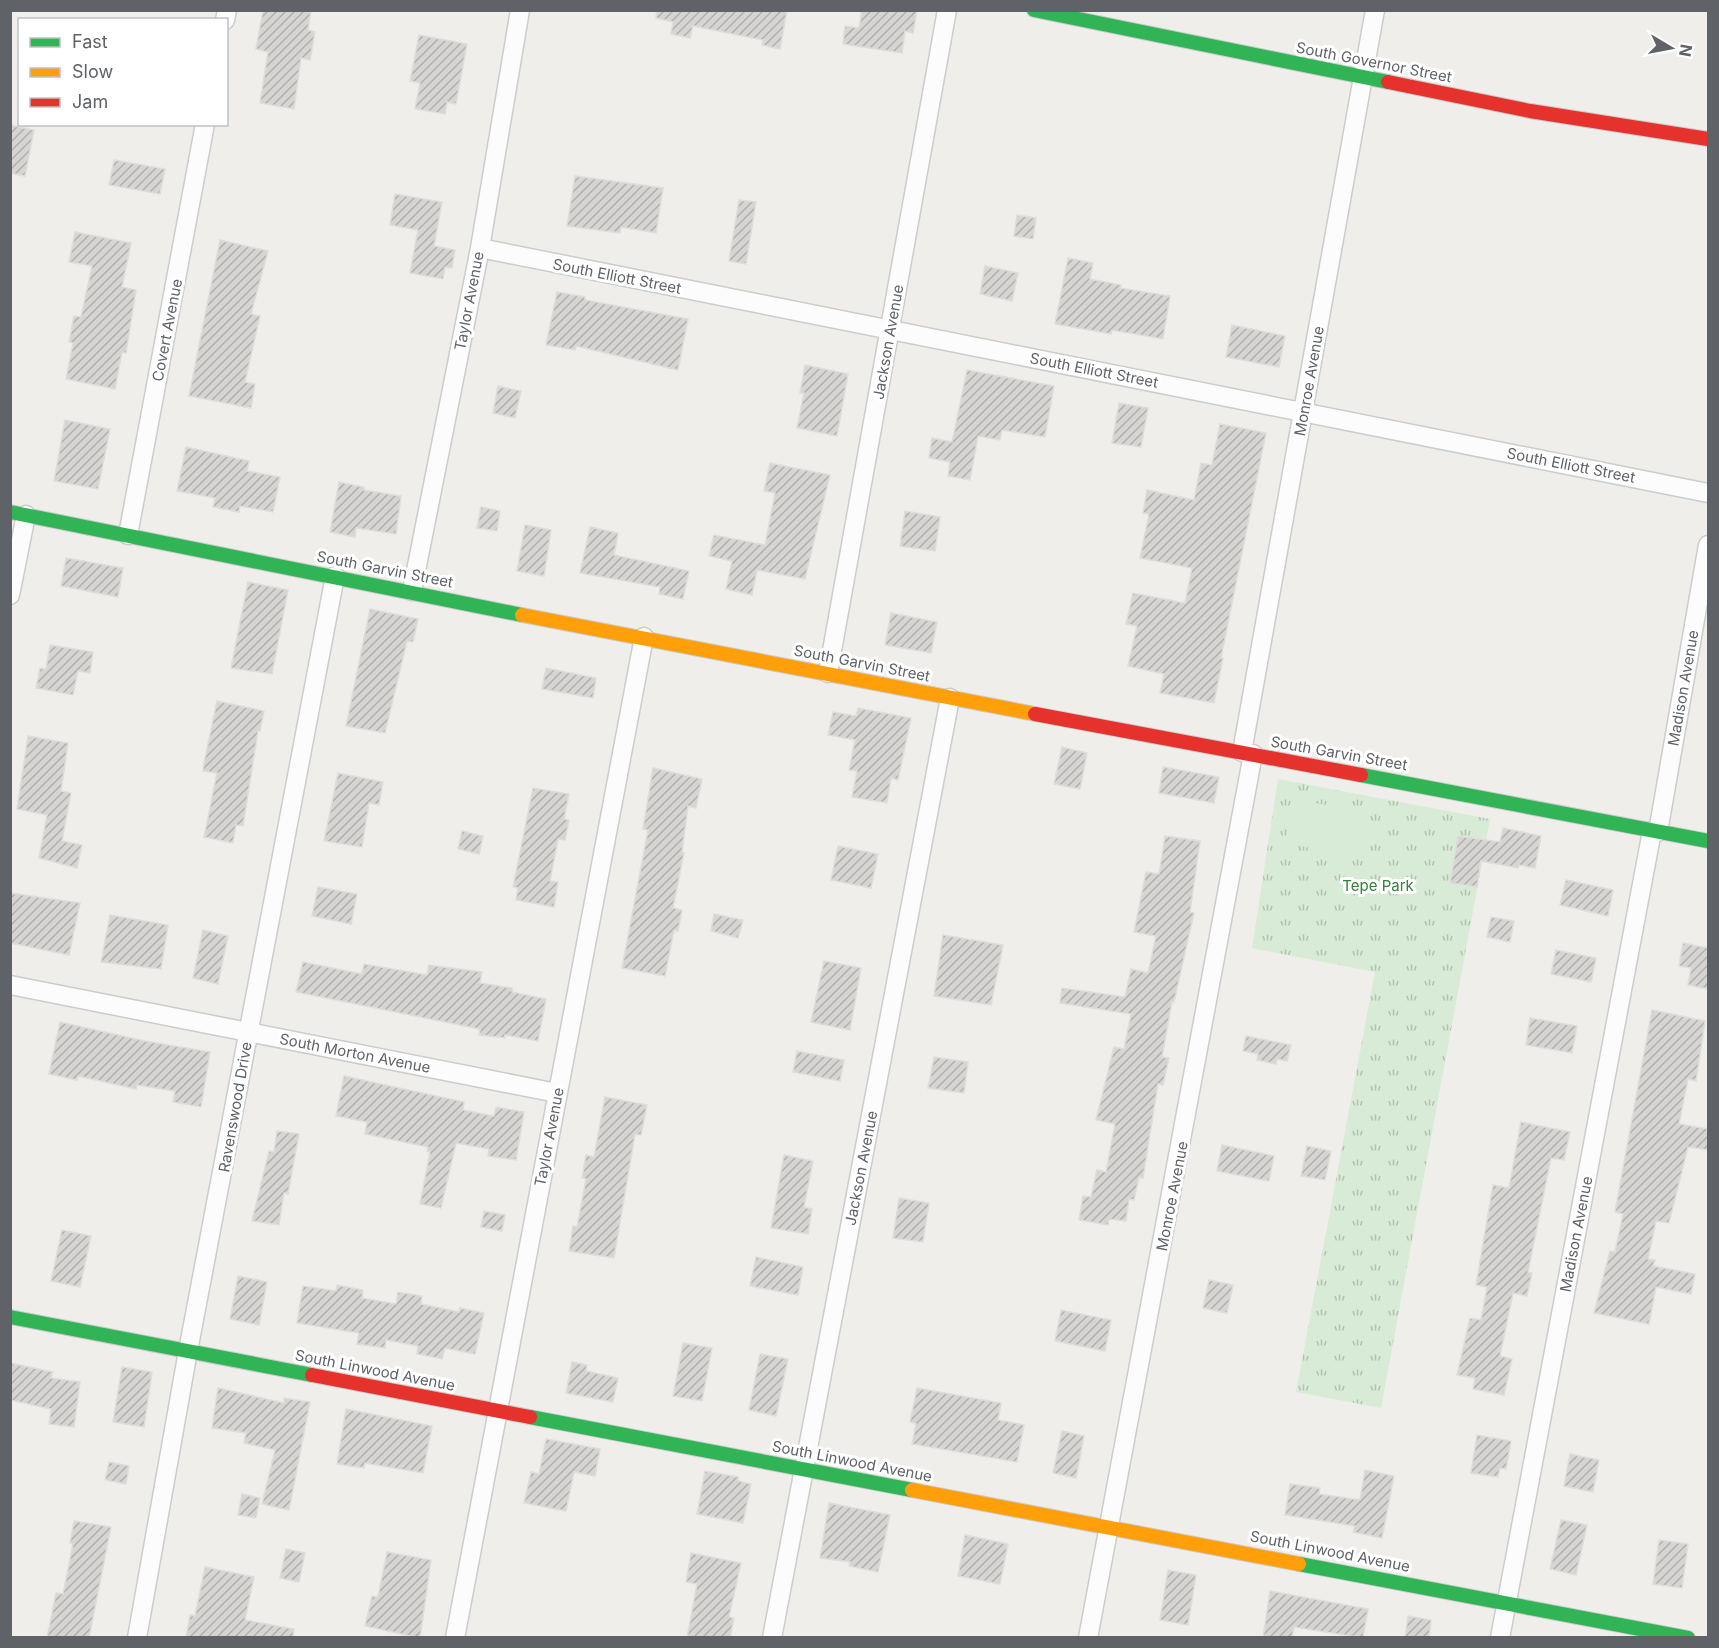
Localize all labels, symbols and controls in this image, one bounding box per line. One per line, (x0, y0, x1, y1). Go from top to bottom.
legend (18, 18, 228, 126)
north arrow (1641, 18, 1701, 78)
text: Fast (72, 31, 108, 52)
street label: South Governor Street (1295, 38, 1454, 86)
text: N (1675, 43, 1697, 58)
text: Slow (72, 61, 113, 82)
text: Jam (72, 91, 108, 112)
street label: Taylor Avenue (450, 250, 488, 352)
street label: South Elliott Street (551, 254, 683, 298)
street label: Covert Avenue (148, 277, 186, 383)
street label: Jackson Avenue (869, 283, 907, 401)
street label: Monroe Avenue (1290, 324, 1328, 438)
street label: South Elliott Street (1028, 348, 1160, 392)
street label: South Elliott Street (1505, 443, 1637, 487)
street label: South Garvin Street (315, 546, 455, 592)
street label: Madison Avenue (1663, 629, 1703, 747)
street label: South Garvin Street (792, 640, 932, 686)
street label: South Garvin Street (1269, 732, 1409, 774)
park label: Tepe Park (1342, 876, 1415, 895)
street label: South Morton Avenue (278, 1029, 432, 1077)
street label: Ravenswood Drive (214, 1040, 256, 1174)
street label: Taylor Avenue (530, 1086, 568, 1188)
street label: Jackson Avenue (841, 1109, 881, 1227)
street label: Monroe Avenue (1152, 1139, 1192, 1253)
street label: Madison Avenue (1555, 1175, 1597, 1293)
street label: South Linwood Avenue (293, 1345, 457, 1395)
street label: South Linwood Avenue (770, 1436, 934, 1486)
street label: South Linwood Avenue (1248, 1526, 1412, 1576)

